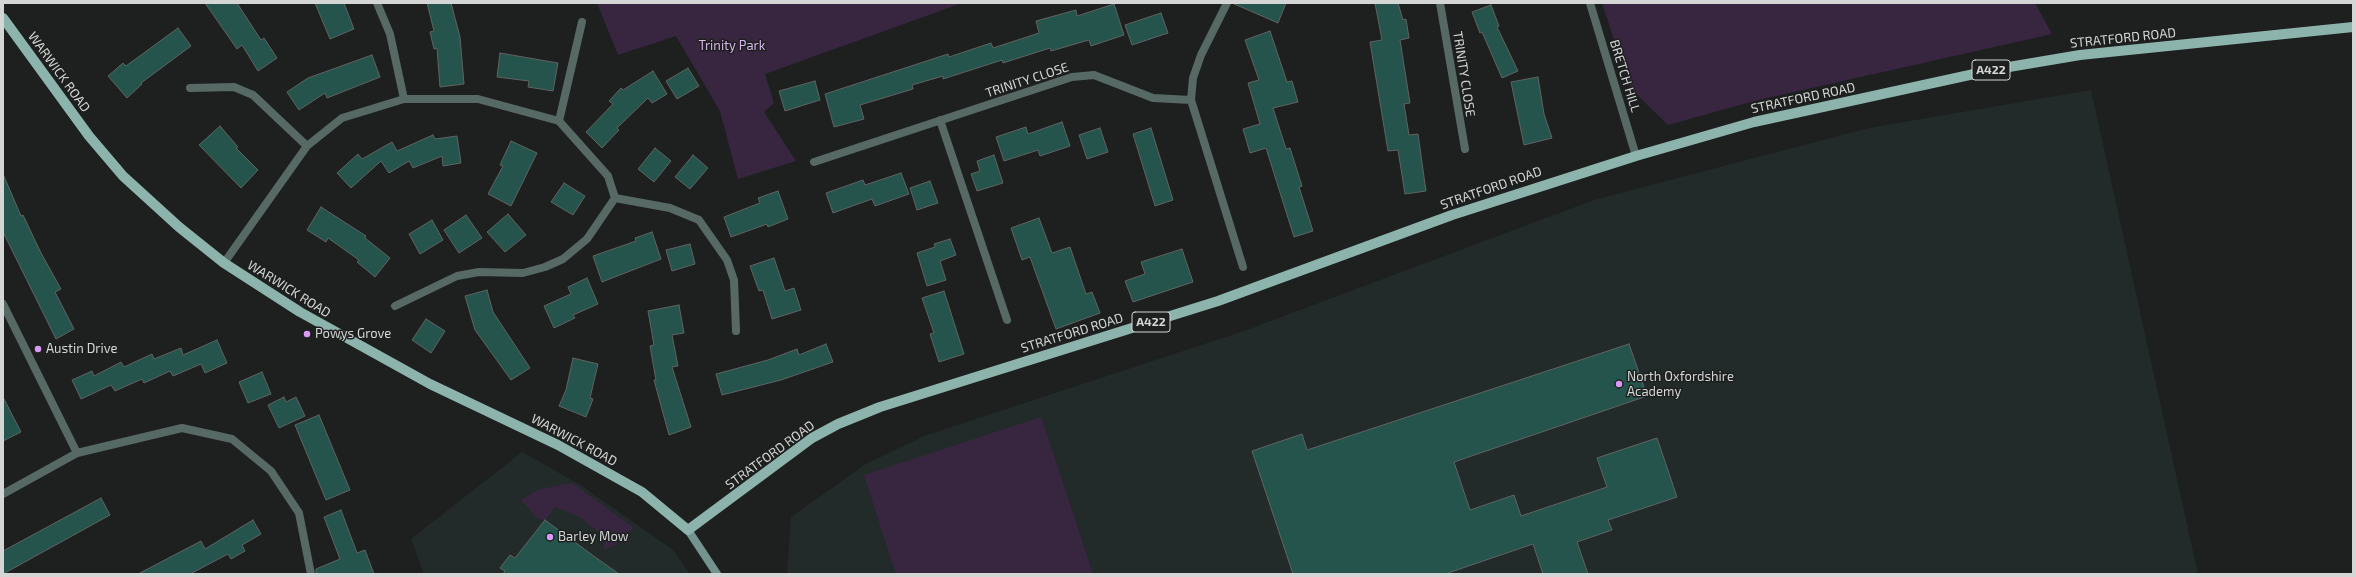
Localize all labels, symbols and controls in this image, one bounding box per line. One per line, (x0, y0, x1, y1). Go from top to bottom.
street label: STRATFORD ROAD (2069, 25, 2177, 51)
street label: WARWICK ROAD (25, 29, 93, 115)
street label: TRINITY CLOSE (1450, 30, 1478, 118)
park label: Trinity Park (699, 38, 765, 54)
street label: BRETCH HILL (1607, 38, 1643, 114)
street label: TRINITY CLOSE (983, 59, 1071, 101)
road number: A422 (1972, 60, 2010, 80)
street label: STRATFORD ROAD (1749, 79, 1857, 117)
street label: STRATFORD ROAD (1438, 163, 1544, 213)
street label: WARWICK ROAD (244, 257, 334, 321)
street label: STRATFORD ROAD (1019, 310, 1125, 356)
road number: A422 (1132, 312, 1170, 332)
place label: Powys Grove (315, 326, 391, 342)
marker: Powys Grove (302, 329, 312, 339)
place label: Austin Drive (46, 341, 118, 357)
marker: Austin Drive (33, 344, 43, 354)
place label: North Oxfordshire Academy (1627, 369, 1734, 400)
marker: North Oxfordshire Academy (1614, 379, 1624, 389)
street label: WARWICK ROAD (528, 411, 620, 469)
street label: STRATFORD ROAD (722, 417, 818, 493)
place label: Barley Mow (558, 529, 628, 545)
marker: Barley Mow (545, 532, 555, 542)

